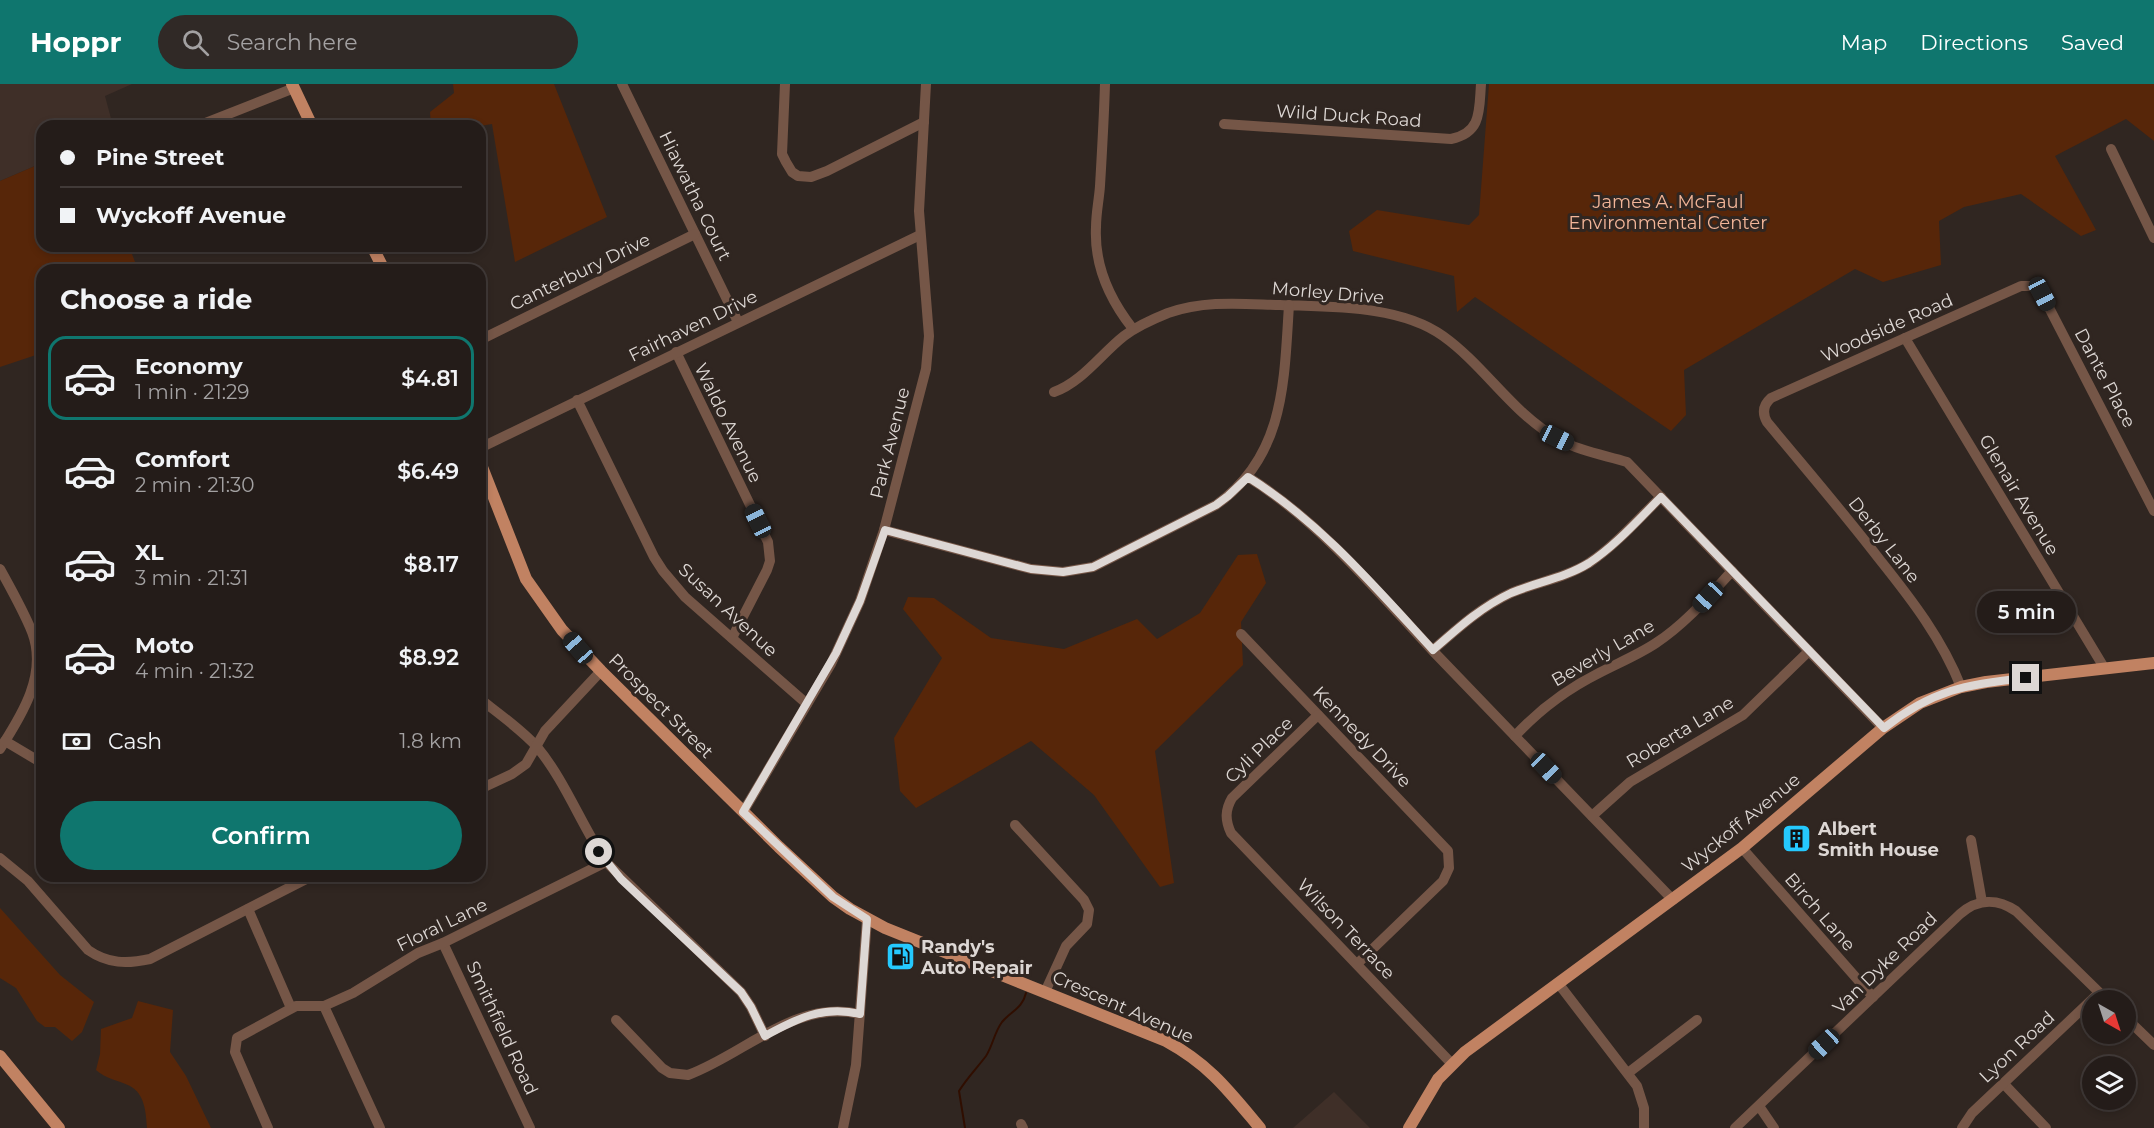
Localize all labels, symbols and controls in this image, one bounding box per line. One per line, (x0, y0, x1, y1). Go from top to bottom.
search box (158, 15, 578, 69)
text: Hoppr (30, 25, 122, 59)
icon: search (179, 26, 212, 59)
text: Search here (227, 29, 358, 56)
text: Map (1841, 30, 1887, 55)
text: Directions (1920, 30, 2028, 55)
text: Saved (2061, 30, 2124, 55)
street label: Wild Duck Road (1276, 100, 1422, 132)
street label: Hiawatha Court (654, 128, 736, 264)
text: Pine Street (96, 144, 224, 171)
park label: James A. McFaul Environmental Center (1569, 191, 1767, 234)
text: Wyckoff Avenue (96, 202, 286, 229)
street label: Canterbury Drive (506, 228, 654, 316)
car (2026, 274, 2058, 314)
street label: Morley Drive (1271, 277, 1385, 309)
text: Choose a ride (60, 283, 252, 316)
street label: Fairhaven Drive (625, 285, 761, 367)
street label: Woodside Road (1818, 289, 1956, 367)
street label: Dante Place (2070, 325, 2140, 432)
icon: car (63, 351, 117, 405)
text: Economy (135, 353, 243, 380)
street label: Waldo Avenue (689, 359, 767, 487)
text: $4.81 (401, 365, 459, 392)
text: 1 min · 21:29 (135, 380, 249, 404)
street label: Park Avenue (866, 385, 914, 501)
car (1537, 422, 1577, 454)
street label: Glenair Avenue (1974, 431, 2064, 560)
icon: car (63, 444, 117, 498)
text: Comfort (135, 446, 230, 473)
text: $6.49 (397, 458, 459, 485)
text: 2 min · 21:30 (135, 473, 255, 497)
street label: Derby Lane (1843, 492, 1925, 588)
car (742, 501, 774, 541)
icon: car (63, 537, 117, 591)
text: XL (135, 539, 164, 566)
text: $8.17 (404, 551, 459, 578)
street label: Susan Avenue (674, 559, 782, 662)
text: 3 min · 21:31 (135, 566, 248, 590)
car (1689, 578, 1727, 616)
callout: 5 min (1976, 591, 2076, 633)
text: 5 min (1998, 600, 2055, 624)
street label: Beverly Lane (1548, 615, 1658, 691)
car (559, 629, 597, 667)
icon: car (63, 630, 117, 684)
text: Moto (135, 632, 194, 659)
text: $8.92 (399, 644, 459, 671)
street label: Prospect Street (604, 649, 718, 763)
text: 4 min · 21:32 (135, 659, 254, 683)
route end (2012, 664, 2039, 691)
street label: Kennedy Drive (1308, 682, 1416, 792)
street label: Roberta Lane (1622, 691, 1738, 773)
street label: Cyli Place (1220, 712, 1298, 788)
icon: cash (60, 725, 93, 758)
text: Cash (108, 728, 162, 755)
text: 1.8 km (399, 729, 462, 753)
car (1527, 749, 1565, 787)
street label: Wyckoff Avenue (1677, 768, 1805, 878)
button: Confirm (60, 801, 462, 870)
place label: Albert Smith House (1817, 818, 1939, 861)
building icon: Albert Smith House (1781, 823, 1813, 855)
route start (585, 838, 612, 865)
street label: Birch Lane (1780, 868, 1860, 956)
street label: Wilson Terrace (1292, 874, 1400, 984)
street label: Floral Lane (393, 893, 491, 956)
street label: Van Dyke Road (1828, 908, 1942, 1018)
place label: Randy's Auto Repair (920, 936, 1033, 979)
fuel station icon: Randy's Auto Repair (884, 941, 916, 973)
street label: Smithfield Road (461, 958, 543, 1098)
street label: Crescent Avenue (1049, 966, 1197, 1048)
north arrow (2082, 990, 2136, 1044)
map controls (2082, 990, 2136, 1110)
street label: Lyon Road (1975, 1006, 2059, 1088)
car (1805, 1025, 1843, 1063)
button: layers (2082, 1056, 2136, 1110)

